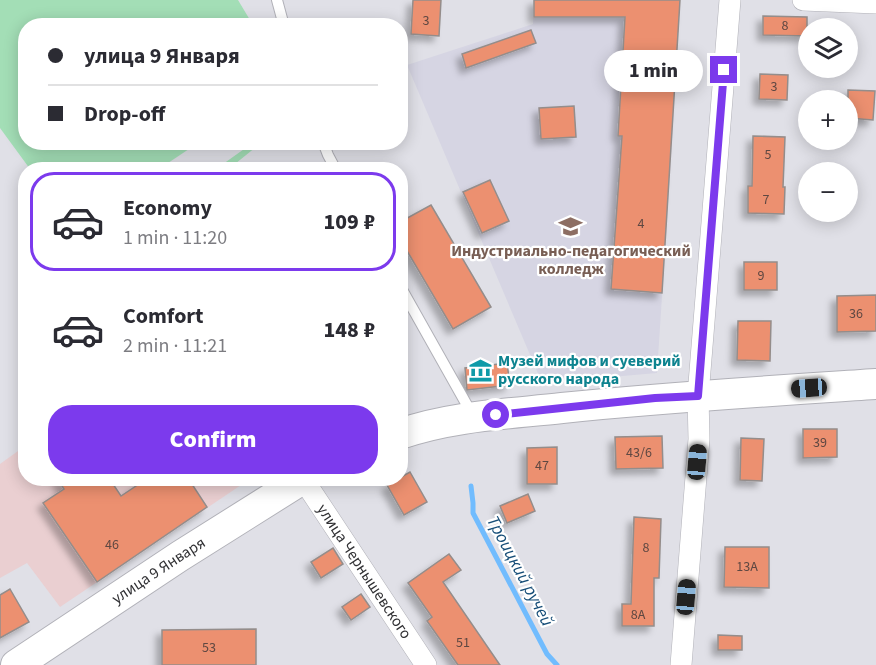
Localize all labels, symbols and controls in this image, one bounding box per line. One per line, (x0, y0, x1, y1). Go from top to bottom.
house number: 3 (423, 11, 430, 31)
house number: 8 (782, 16, 789, 36)
map controls (798, 18, 858, 222)
button: layers (798, 18, 858, 78)
text: улица 9 Января (84, 40, 240, 72)
callout: 1 min (604, 49, 703, 91)
route end (710, 56, 737, 83)
text: 1 min (629, 57, 678, 85)
house number: 3 (771, 77, 778, 97)
button: + (798, 90, 858, 150)
text: Drop-off (84, 98, 165, 130)
house number: 5 (765, 145, 772, 165)
button: − (798, 162, 858, 222)
house number: 7 (763, 190, 770, 210)
text: Economy (123, 192, 212, 224)
icon: car (51, 195, 105, 249)
text: 109 ₽ (324, 206, 375, 238)
school or university icon: Индустриально-педагогический колледж (558, 213, 584, 239)
house number: 4 (638, 214, 645, 234)
text: 1 min · 11:20 (123, 224, 227, 252)
place label: Индустриально-педагогический колледж (451, 240, 691, 280)
house number: 9 (758, 266, 765, 286)
text: Comfort (123, 300, 204, 332)
icon: car (51, 303, 105, 357)
house number: 36 (849, 304, 863, 324)
text: 148 ₽ (324, 314, 375, 346)
text: 2 min · 11:21 (123, 332, 227, 360)
place label: Музей мифов и суеверий русского народа (498, 350, 681, 390)
museum icon: Музей мифов и суеверий русского народа (467, 357, 493, 383)
car (790, 378, 828, 398)
route start (482, 401, 509, 428)
button: Confirm (48, 405, 378, 474)
house number: 39 (813, 433, 827, 453)
house number: 43/6 (626, 443, 652, 463)
car (686, 443, 708, 481)
house number: 47 (535, 456, 549, 476)
street label: улица Чернышевского (312, 500, 417, 643)
water label: Троицкий ручей (480, 511, 560, 631)
street label: улица 9 Января (107, 532, 210, 609)
house number: 46 (105, 535, 119, 555)
house number: 8 (643, 538, 650, 558)
house number: 13А (736, 557, 758, 577)
car (675, 578, 697, 616)
house number: 8А (631, 605, 646, 625)
house number: 51 (456, 633, 470, 653)
house number: 53 (202, 638, 216, 658)

